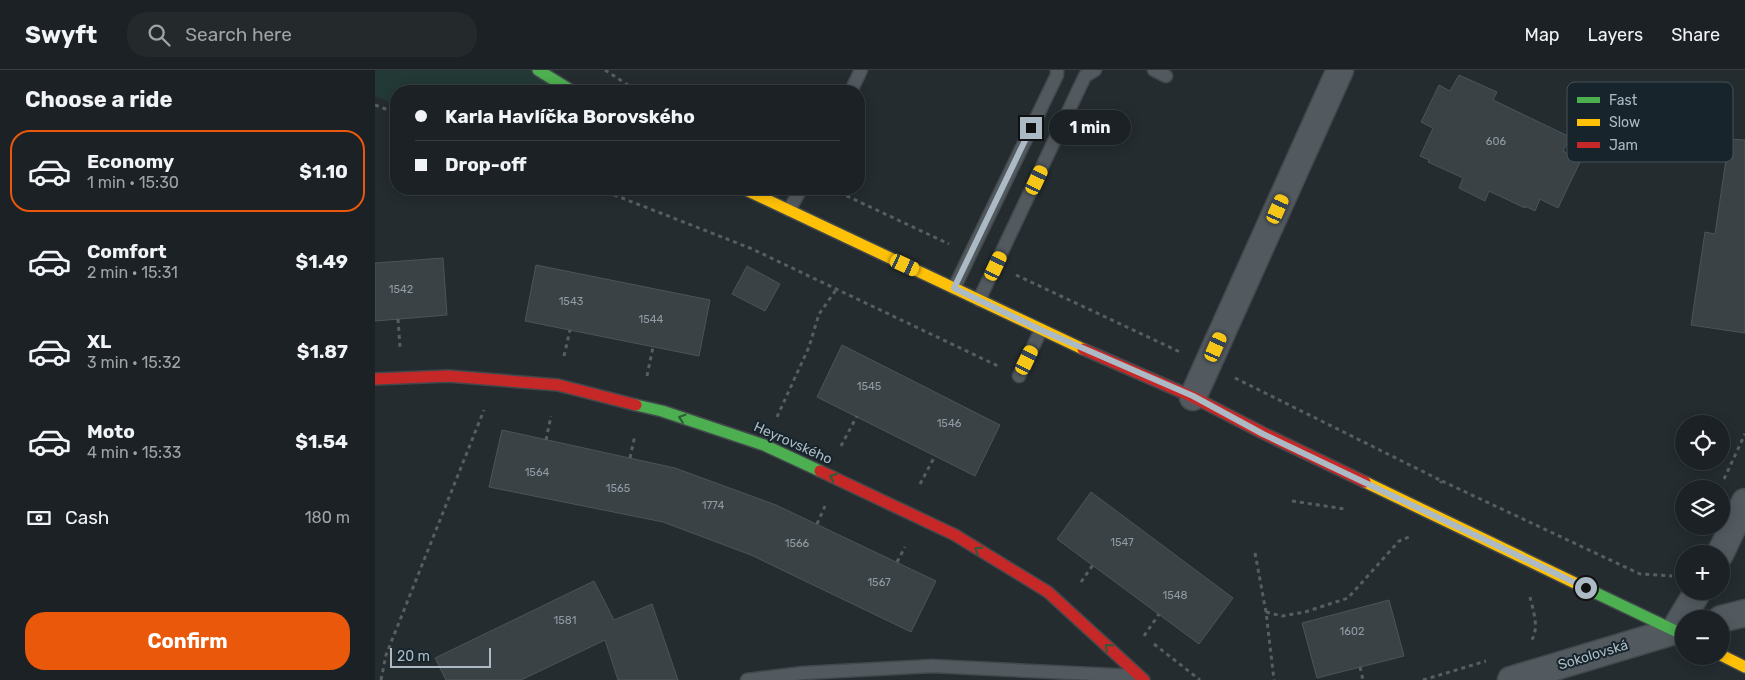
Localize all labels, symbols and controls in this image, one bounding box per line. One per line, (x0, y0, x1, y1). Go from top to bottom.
search box (127, 12, 477, 57)
text: Swyft (25, 21, 97, 49)
icon: search (145, 21, 173, 49)
text: Search here (185, 23, 292, 46)
text: Map (1525, 24, 1560, 46)
text: Layers (1588, 24, 1643, 46)
text: Share (1671, 24, 1720, 46)
legend (1567, 82, 1733, 162)
text: Choose a ride (25, 86, 172, 113)
text: Fast (1609, 92, 1638, 109)
text: Karla Havlíčka Borovského (445, 105, 695, 128)
callout: 1 min (1049, 110, 1131, 146)
text: Slow (1609, 114, 1640, 131)
route end (1020, 117, 1042, 139)
text: 1 min (1070, 118, 1110, 137)
house number: 606 (1486, 135, 1506, 148)
text: Jam (1609, 137, 1638, 154)
icon: car (27, 149, 72, 194)
text: Economy (87, 150, 174, 173)
text: Drop-off (445, 153, 527, 176)
text: $1.10 (299, 160, 348, 183)
car (1023, 163, 1050, 197)
text: 1 min · 15:30 (87, 173, 179, 192)
car (1265, 192, 1290, 226)
icon: car (27, 239, 72, 284)
text: Comfort (87, 240, 167, 263)
car (982, 249, 1009, 283)
text: $1.49 (296, 250, 348, 273)
car (888, 252, 921, 278)
text: 2 min · 15:31 (87, 263, 178, 282)
house number: 1542 (389, 283, 413, 296)
house number: 1543 (559, 295, 584, 308)
house number: 1544 (639, 313, 664, 326)
icon: car (27, 329, 72, 374)
text: XL (87, 330, 111, 353)
car (1203, 330, 1228, 364)
text: $1.87 (297, 340, 348, 363)
car (1013, 343, 1040, 377)
text: 3 min · 15:32 (87, 353, 181, 372)
house number: 1545 (857, 380, 882, 393)
one-way arrow (679, 413, 687, 423)
map controls (1675, 415, 1730, 665)
button: locate (1675, 415, 1730, 470)
house number: 1546 (937, 417, 962, 430)
street label: Heyrovského (751, 418, 835, 468)
icon: car (27, 419, 72, 464)
text: Moto (87, 420, 135, 443)
text: $1.54 (295, 430, 348, 453)
text: 4 min · 15:33 (87, 443, 181, 462)
house number: 1564 (525, 466, 550, 479)
one-way arrow (829, 473, 838, 483)
button: layers (1675, 480, 1730, 535)
house number: 1565 (606, 482, 631, 495)
house number: 1774 (702, 499, 724, 512)
icon: cash (25, 504, 53, 532)
text: Cash (65, 506, 109, 529)
text: 180 m (305, 508, 350, 527)
house number: 1547 (1110, 536, 1134, 549)
house number: 1566 (785, 537, 810, 550)
button: + (1675, 545, 1730, 600)
one-way arrow (975, 546, 984, 556)
house number: 1567 (867, 576, 891, 589)
route start (1575, 577, 1597, 599)
house number: 1548 (1162, 589, 1188, 602)
button: − (1675, 610, 1730, 665)
button: Confirm (25, 612, 350, 670)
house number: 1581 (554, 614, 576, 627)
house number: 1602 (1340, 625, 1364, 638)
street label: Sokolovská (1556, 636, 1630, 674)
one-way arrow (1104, 644, 1113, 653)
scale bar (390, 645, 491, 668)
text: 20 m (397, 648, 430, 665)

